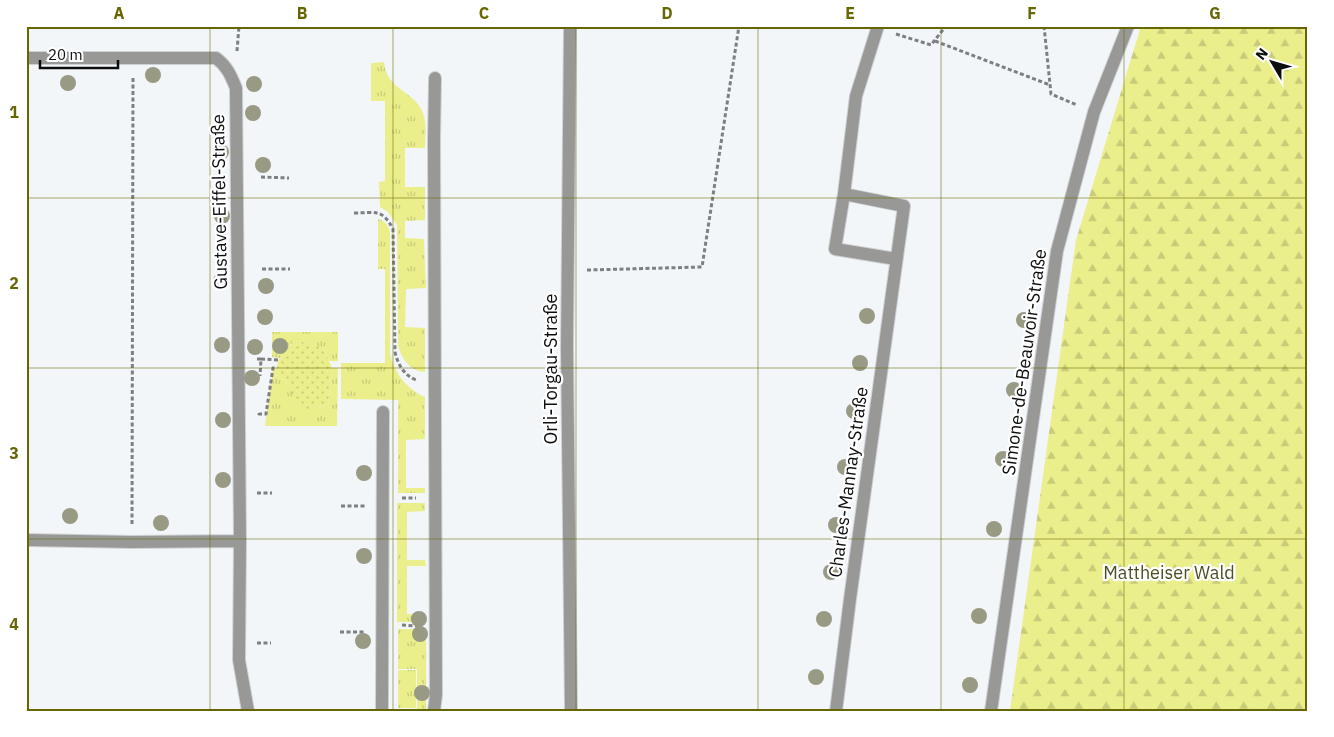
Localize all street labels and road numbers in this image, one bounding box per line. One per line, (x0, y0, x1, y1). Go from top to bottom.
street label: Gustave-Eiffel-Straße (206, 114, 232, 290)
street label: Simone-de-Beauvoir-Straße (997, 247, 1051, 477)
street label: Orli-Torgau-Straße (539, 293, 562, 444)
street label: Charles-Mannay-Straße (823, 385, 873, 579)

